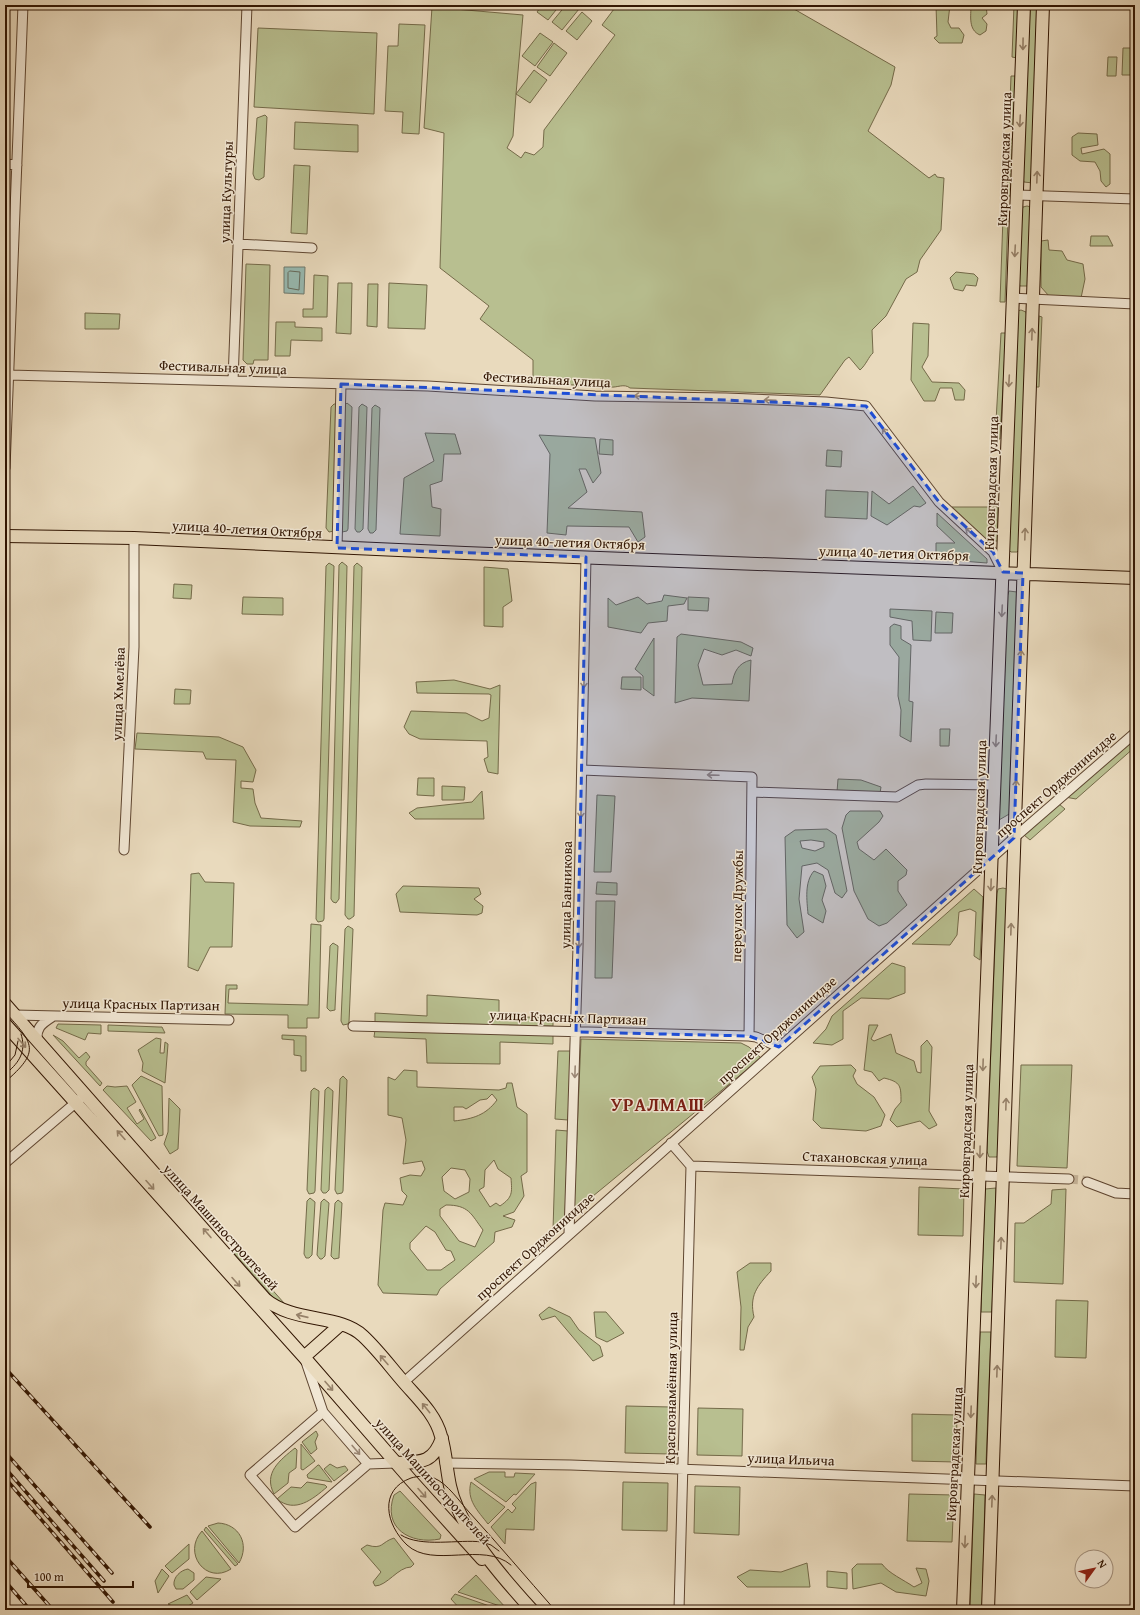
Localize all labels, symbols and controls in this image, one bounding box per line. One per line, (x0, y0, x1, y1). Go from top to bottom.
one-way arrow (1019, 37, 1027, 50)
street label: Кировградская улица (992, 91, 1016, 226)
one-way arrow (1016, 114, 1024, 127)
street label: улица Культуры (214, 140, 238, 244)
one-way arrow (1033, 171, 1041, 184)
one-way arrow (1012, 244, 1019, 257)
one-way arrow (1028, 328, 1035, 341)
street label: Фестивальная улица (159, 355, 287, 379)
street label: Фестивальная улица (483, 366, 612, 392)
one-way arrow (1006, 374, 1013, 387)
one-way arrow (634, 393, 647, 400)
one-way arrow (764, 396, 777, 404)
street label: Кировградская улица (979, 415, 1003, 550)
one-way arrow (882, 428, 891, 439)
street label: улица 40-летия Октября (170, 515, 323, 543)
one-way arrow (965, 527, 976, 536)
one-way arrow (1021, 528, 1028, 541)
street label: улица 40-летия Октября (494, 529, 645, 555)
street label: улица 40-летия Октября (818, 540, 969, 566)
one-way arrow (998, 604, 1005, 617)
street label: улица Хмелёва (106, 646, 130, 742)
one-way arrow (1017, 650, 1024, 663)
one-way arrow (580, 675, 588, 688)
street label: проспект Орджоникидзе (991, 726, 1121, 842)
one-way arrow (992, 734, 1000, 747)
street label: Кировградская улица (967, 739, 991, 874)
one-way arrow (707, 772, 720, 779)
one-way arrow (1013, 780, 1020, 793)
one-way arrow (578, 805, 585, 818)
street label: улица Банникова (555, 840, 577, 950)
street label: переулок Дружбы (726, 850, 748, 962)
one-way arrow (988, 878, 995, 891)
one-way arrow (1008, 923, 1015, 936)
one-way arrow (575, 935, 582, 948)
street label: проспект Орджоникидзе (713, 971, 841, 1089)
street label: улица Красных Партизан (61, 993, 220, 1015)
street label: улица Красных Партизан (488, 1004, 647, 1030)
one-way arrow (17, 1038, 27, 1048)
one-way arrow (980, 1058, 987, 1071)
street label: Кировградская улица (954, 1063, 978, 1198)
one-way arrow (571, 1065, 578, 1078)
district label: УРАЛМАШ (611, 1091, 705, 1118)
one-way arrow (1002, 1098, 1009, 1111)
one-way arrow (116, 1130, 125, 1141)
one-way arrow (976, 1145, 984, 1158)
street label: Стахановская улица (802, 1146, 928, 1170)
street label: улица Машиностроителей (158, 1158, 284, 1295)
one-way arrow (145, 1180, 154, 1191)
street label: проспект Орджоникидзе (471, 1187, 599, 1305)
one-way arrow (202, 1228, 211, 1238)
one-way arrow (997, 1237, 1005, 1250)
one-way arrow (972, 1275, 980, 1288)
one-way arrow (232, 1277, 241, 1287)
one-way arrow (296, 1311, 309, 1319)
street label: Краснознамённая улица (660, 1311, 682, 1464)
one-way arrow (380, 1354, 389, 1365)
one-way arrow (993, 1365, 1000, 1378)
one-way arrow (325, 1381, 334, 1391)
street label: Кировградская улица (940, 1386, 968, 1522)
one-way arrow (422, 1403, 430, 1414)
one-way arrow (967, 1405, 975, 1418)
street label: улица Машиностроителей (370, 1412, 496, 1549)
one-way arrow (352, 1445, 361, 1456)
street label: улица Ильича (746, 1447, 835, 1471)
one-way arrow (417, 1487, 426, 1497)
one-way arrow (988, 1495, 996, 1508)
one-way arrow (962, 1535, 969, 1548)
north arrow (1074, 1549, 1114, 1589)
text: N (1094, 1556, 1111, 1572)
scale bar (28, 1563, 133, 1589)
text: 100 m (34, 1568, 64, 1585)

